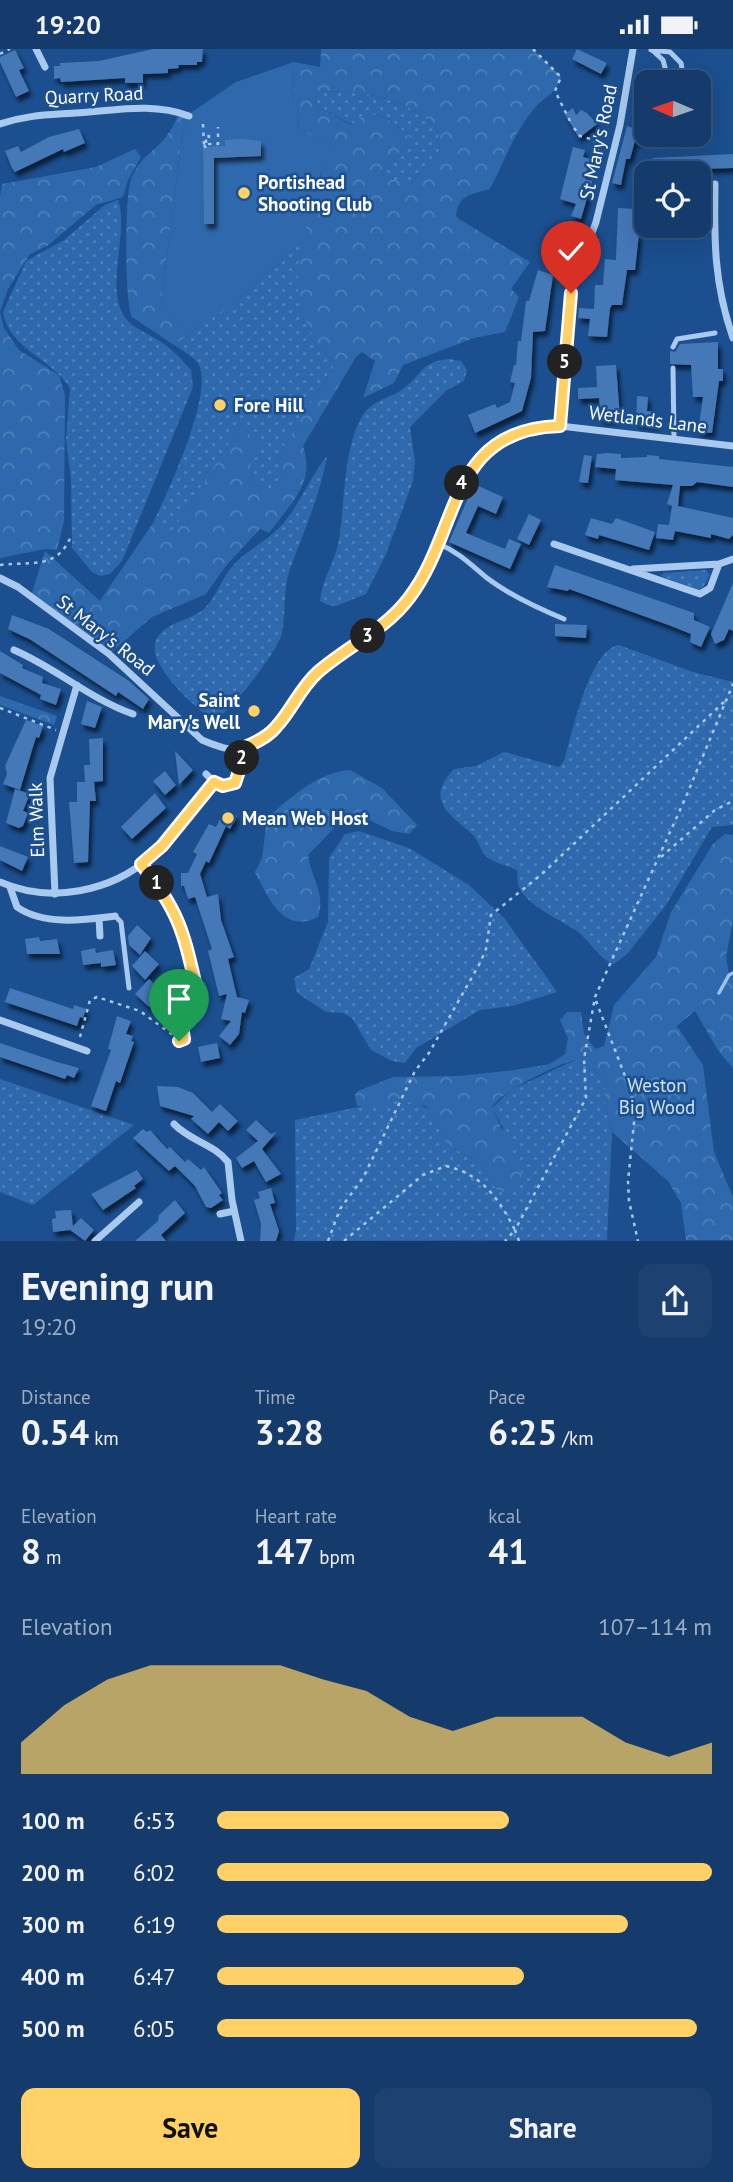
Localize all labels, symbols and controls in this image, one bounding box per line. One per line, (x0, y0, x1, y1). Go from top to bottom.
text: 19:20 (35, 8, 101, 41)
north arrow (634, 70, 710, 147)
map controls (634, 70, 711, 238)
street label: Quarry Road (44, 80, 144, 110)
street label: St Mary's Road (574, 82, 622, 202)
button: locate (634, 161, 711, 238)
place label: Portishead Shooting Club (258, 170, 372, 216)
marker: Portishead Shooting Club (236, 185, 252, 201)
pin (541, 221, 601, 293)
icon: check (552, 232, 590, 270)
pin: 5 (548, 345, 582, 379)
text: 5 (559, 349, 570, 373)
place label: Fore Hill (234, 393, 304, 417)
marker: Fore Hill (212, 397, 228, 413)
street label: Wetlands Lane (588, 400, 708, 438)
pin: 4 (444, 465, 480, 501)
text: 4 (456, 470, 467, 494)
street label: St Mary's Road (52, 589, 160, 681)
pin: 3 (350, 619, 386, 653)
text: 3 (362, 623, 373, 647)
place label: Saint Mary's Well (148, 688, 240, 734)
marker: Saint Mary's Well (246, 703, 262, 719)
pin: 2 (224, 741, 260, 775)
text: 2 (236, 745, 247, 769)
street label: Elm Walk (23, 782, 49, 858)
place label: Mean Web Host (242, 806, 369, 830)
marker: Mean Web Host (220, 810, 236, 826)
pin: 1 (140, 865, 174, 901)
text: 1 (151, 870, 162, 894)
pin (149, 969, 209, 1041)
icon: arrive (160, 980, 198, 1018)
park label: Weston Big Wood (619, 1073, 695, 1119)
text: Evening run (21, 1261, 214, 1310)
button: share (638, 1264, 712, 1338)
text: 19:20 (21, 1312, 76, 1341)
text: Distance (21, 1385, 91, 1409)
text: Time (255, 1385, 295, 1409)
text: Pace (488, 1385, 526, 1409)
text: 0.54 (21, 1409, 89, 1455)
text: 3:28 (255, 1409, 324, 1455)
text: 6:25 (488, 1409, 557, 1455)
text: km (89, 1426, 119, 1450)
text: /km (557, 1426, 594, 1450)
text: Elevation (21, 1504, 97, 1528)
text: Heart rate (255, 1504, 337, 1528)
text: kcal (488, 1504, 521, 1528)
text: 8 (21, 1528, 41, 1574)
text: 147 (255, 1528, 314, 1574)
text: 41 (488, 1528, 528, 1574)
text: m (41, 1545, 61, 1569)
text: bpm (314, 1545, 355, 1569)
text: Elevation (21, 1612, 113, 1641)
text: 107–114 m (598, 1612, 712, 1641)
text: 100 m (21, 1806, 84, 1835)
text: 6:53 (133, 1806, 176, 1835)
text: 200 m (21, 1858, 84, 1887)
text: 6:02 (133, 1858, 176, 1887)
text: 300 m (21, 1910, 84, 1939)
text: 6:19 (133, 1910, 176, 1939)
text: 400 m (21, 1962, 84, 1991)
text: 6:47 (133, 1962, 176, 1991)
text: 500 m (21, 2014, 84, 2043)
text: 6:05 (133, 2014, 176, 2043)
button: Save (21, 2088, 360, 2168)
button: Share (374, 2088, 712, 2168)

